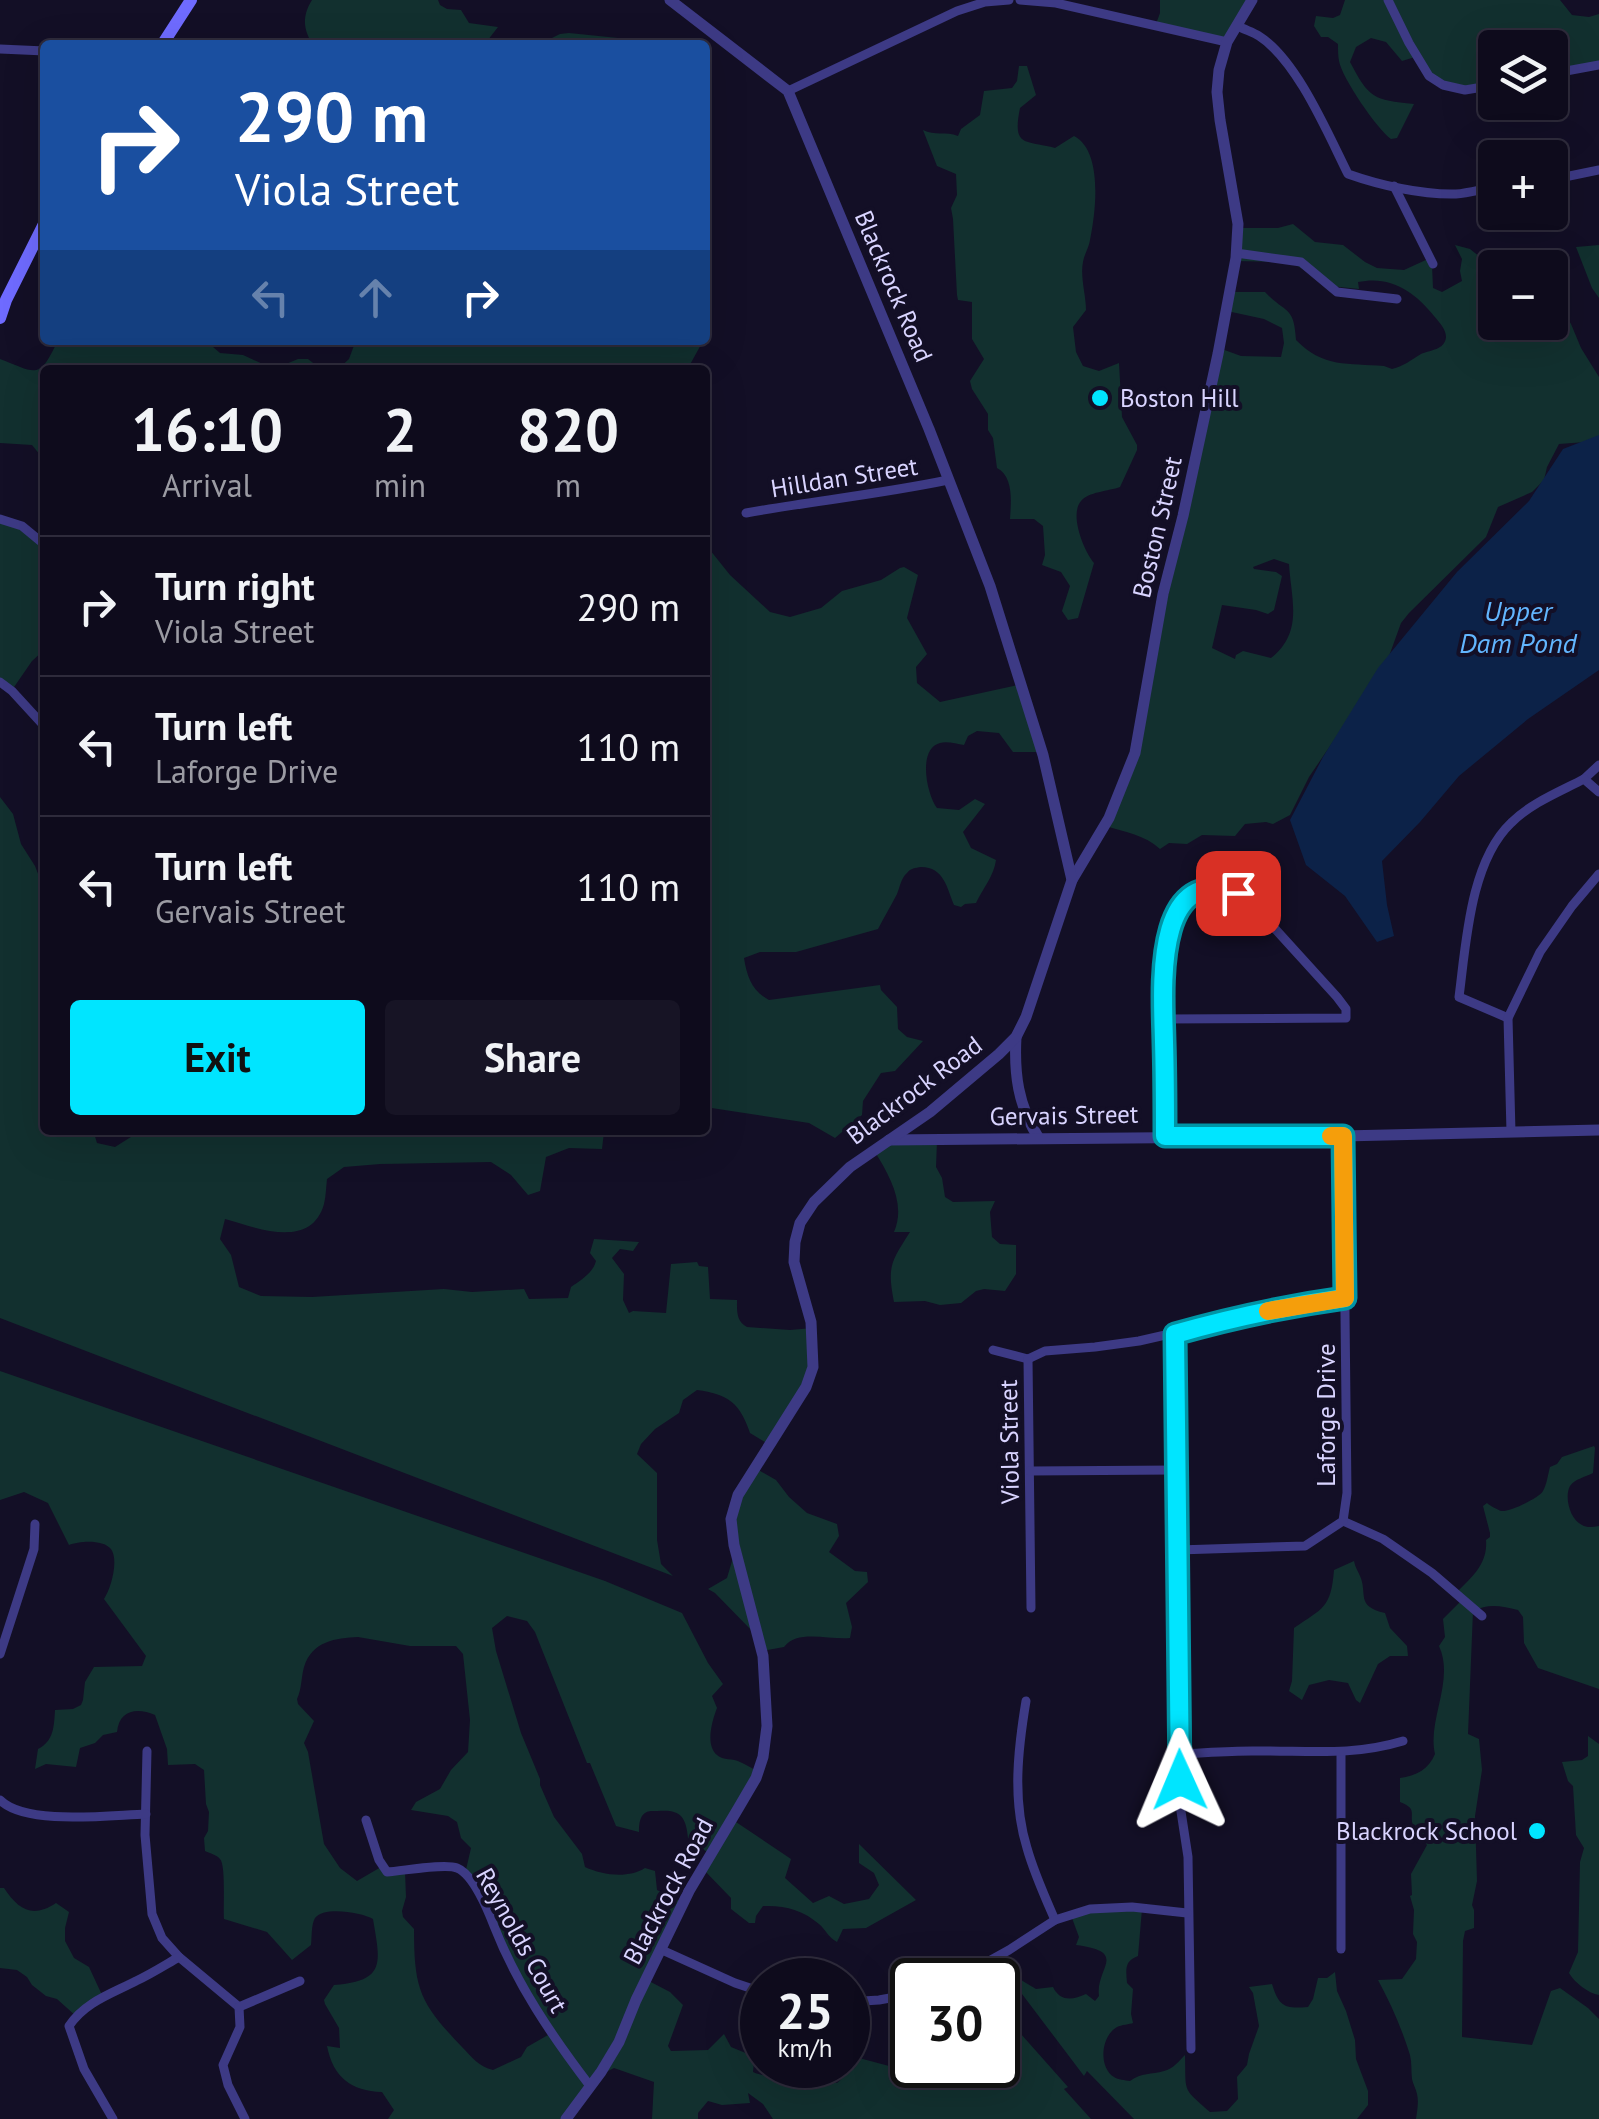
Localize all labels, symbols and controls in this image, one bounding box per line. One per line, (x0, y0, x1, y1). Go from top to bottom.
map controls (1478, 30, 1568, 340)
button: layers (1478, 30, 1568, 120)
text: 290 m (235, 71, 428, 161)
icon: right (70, 80, 200, 210)
button: + (1478, 140, 1568, 230)
text: Viola Street (235, 159, 459, 217)
street label: Blackrock Road (848, 205, 940, 367)
button: − (1478, 250, 1568, 340)
icon: left (243, 270, 298, 325)
icon: ahead (348, 270, 403, 325)
icon: right (453, 270, 508, 325)
place label: Boston Hill (1120, 382, 1239, 414)
marker: Boston Hill (1089, 387, 1111, 409)
text: 16:10 (131, 390, 283, 468)
text: 2 (383, 390, 417, 468)
text: 820 (517, 390, 619, 468)
street label: Hilldan Street (768, 450, 920, 504)
street label: Boston Street (1125, 453, 1189, 601)
text: Arrival (162, 464, 252, 506)
text: min (374, 464, 426, 506)
text: m (555, 464, 581, 506)
text: Turn right (155, 561, 315, 610)
icon: right (70, 579, 125, 634)
text: 290 m (577, 582, 680, 631)
water label: Upper Dam Pond (1459, 592, 1578, 661)
text: Viola Street (155, 610, 314, 652)
text: Turn left (155, 701, 292, 750)
icon: left (70, 719, 125, 774)
text: 110 m (577, 722, 680, 771)
text: Laforge Drive (155, 750, 338, 792)
text: Turn left (155, 841, 292, 890)
pin (1196, 851, 1281, 936)
icon: left (70, 859, 125, 914)
text: 110 m (577, 862, 680, 911)
icon: arrive (1211, 866, 1266, 921)
text: Gervais Street (155, 890, 345, 932)
button: Exit (70, 1000, 365, 1115)
button: Share (385, 1000, 680, 1115)
street label: Blackrock Road (840, 1029, 988, 1151)
street label: Gervais Street (989, 1098, 1139, 1132)
street label: Laforge Drive (1310, 1343, 1342, 1487)
street label: Viola Street (992, 1379, 1026, 1506)
position arrow (1128, 1728, 1232, 1832)
street label: Blackrock Road (616, 1812, 720, 1970)
place label: Blackrock School (1336, 1815, 1518, 1847)
marker: Blackrock School (1526, 1820, 1548, 1842)
street label: Reynolds Court (469, 1862, 575, 2018)
speed limit sign: 30 (890, 1958, 1020, 2088)
text: 25 (777, 1978, 833, 2043)
text: km/h (778, 2032, 832, 2064)

